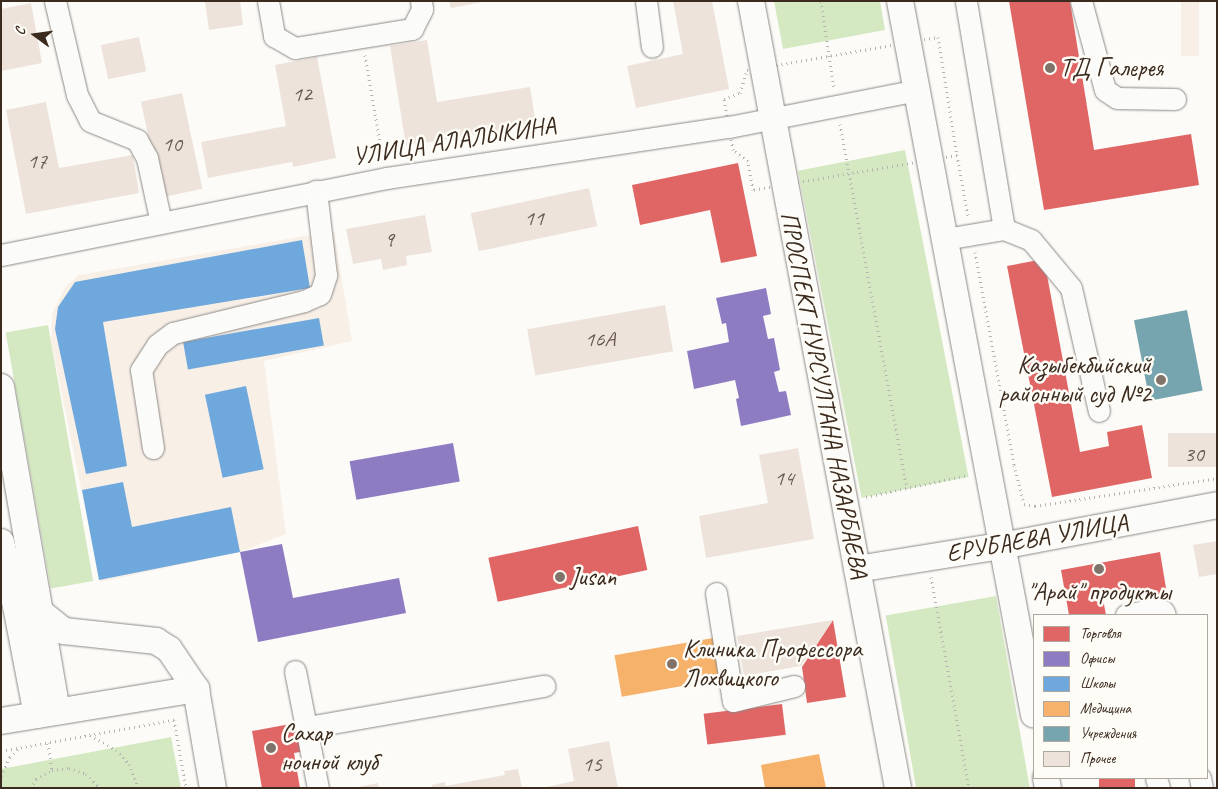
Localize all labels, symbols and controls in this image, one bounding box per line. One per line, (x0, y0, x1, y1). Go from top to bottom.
north arrow (10, 10, 60, 60)
text: С (11, 26, 29, 37)
place label: ТД Галерея (1060, 53, 1157, 83)
marker: ТД Галерея (1044, 62, 1056, 74)
house number: 12 (292, 82, 312, 108)
street label: УЛИЦА АЛАЛЫКИНА (351, 110, 557, 172)
house number: 10 (162, 132, 182, 158)
house number: 17 (27, 149, 47, 175)
house number: 11 (524, 206, 544, 232)
street label: ПРОСПЕКТ НУРСУЛТАНА НАЗАРБАЕВА (774, 209, 874, 581)
house number: 9 (384, 227, 394, 253)
house number: 16А (585, 327, 615, 353)
place label: Казыбекбийский районный суд №2 (999, 351, 1151, 410)
marker: Казыбекбийский районный суд №2 (1155, 374, 1167, 386)
house number: 30 (1184, 442, 1204, 468)
house number: 14 (774, 466, 794, 492)
street label: ЕРУБАЕВА УЛИЦА (945, 507, 1129, 569)
place label: Jusan (570, 562, 616, 592)
marker: "Арай" продукты (1093, 563, 1105, 575)
marker: Jusan (554, 571, 566, 583)
place label: "Арай" продукты (1027, 577, 1171, 607)
legend (1033, 614, 1208, 779)
text: Торговля (1080, 624, 1121, 643)
place label: Клиника Профессора Лохвицкого (683, 635, 862, 694)
text: Офисы (1080, 649, 1114, 668)
marker: Клиника Профессора Лохвицкого (665, 657, 679, 671)
text: Школы (1080, 674, 1115, 693)
text: Медицина (1080, 699, 1131, 718)
place label: Сахар ночной клуб (281, 719, 377, 778)
text: Учреждения (1080, 724, 1136, 743)
marker: Сахар ночной клуб (265, 742, 277, 754)
text: Прочее (1080, 749, 1115, 768)
house number: 15 (582, 752, 602, 778)

